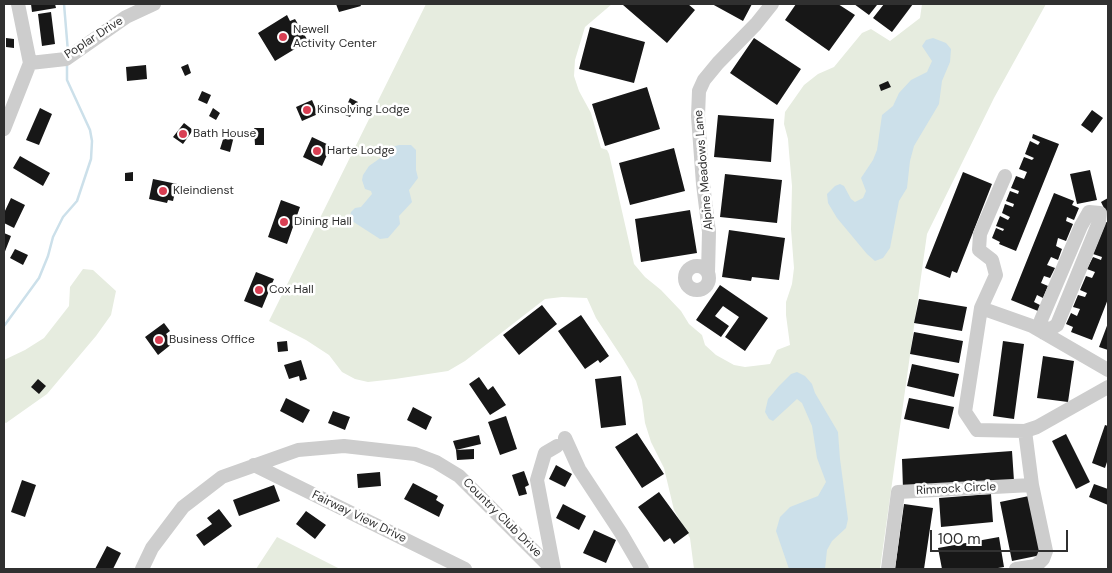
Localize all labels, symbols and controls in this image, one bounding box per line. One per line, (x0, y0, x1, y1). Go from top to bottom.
street label: Poplar Drive (62, 14, 126, 62)
place label: Newell Activity Center (293, 23, 377, 51)
marker: Newell Activity Center (277, 31, 289, 43)
place label: Kinsolving Lodge (317, 103, 410, 117)
marker: Kinsolving Lodge (301, 104, 313, 116)
street label: Alpine Meadows Lane (692, 109, 716, 231)
place label: Bath House (193, 127, 256, 141)
marker: Bath House (177, 128, 189, 140)
place label: Harte Lodge (327, 144, 395, 158)
marker: Harte Lodge (311, 145, 323, 157)
place label: Kleindienst (173, 184, 234, 198)
marker: Kleindienst (157, 185, 169, 197)
place label: Dining Hall (294, 215, 352, 229)
marker: Dining Hall (278, 216, 290, 228)
place label: Cox Hall (269, 283, 314, 297)
marker: Cox Hall (253, 284, 265, 296)
place label: Business Office (169, 333, 255, 347)
marker: Business Office (153, 334, 165, 346)
street label: Country Club Drive (460, 476, 544, 560)
street label: Rimrock Circle (916, 480, 996, 498)
street label: Fairway View Drive (309, 488, 409, 546)
scale bar (932, 520, 1070, 552)
text: 100 m (938, 529, 981, 549)

